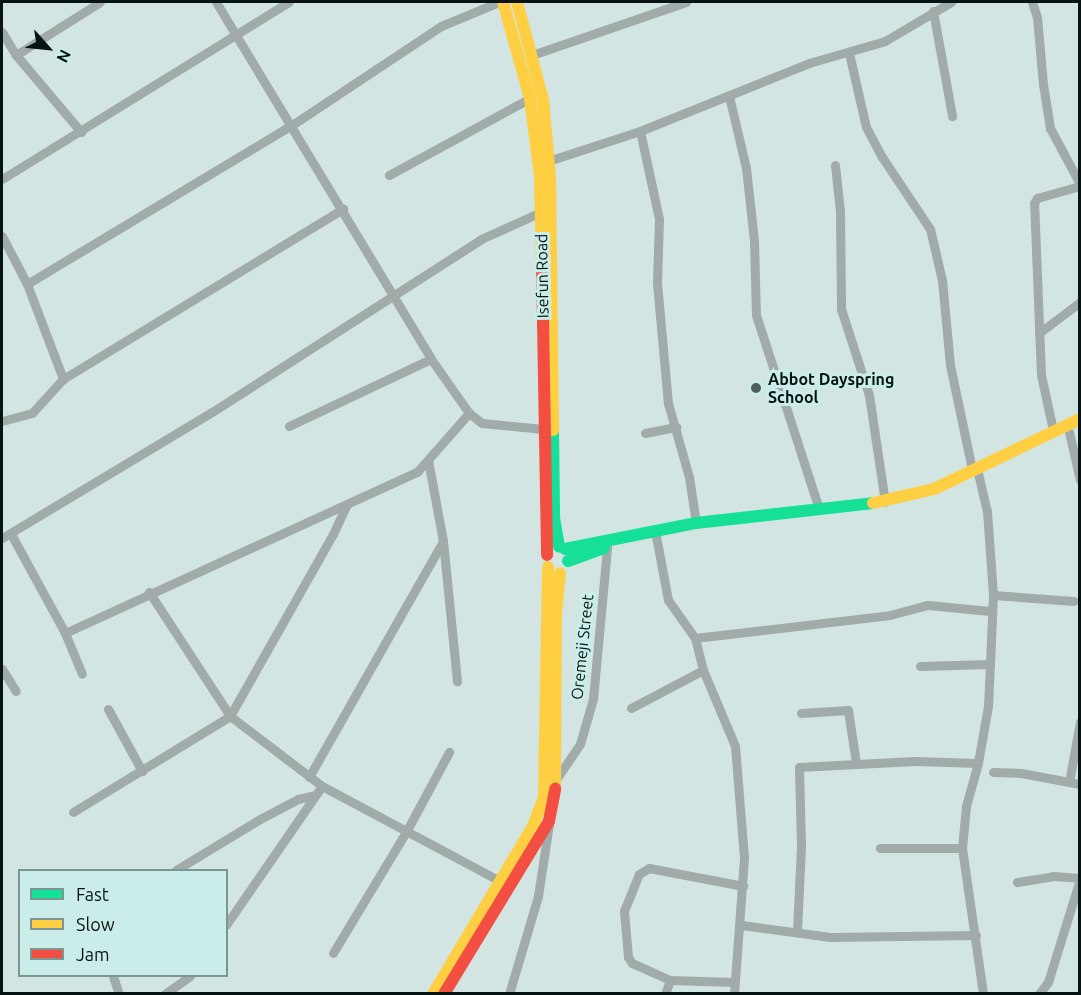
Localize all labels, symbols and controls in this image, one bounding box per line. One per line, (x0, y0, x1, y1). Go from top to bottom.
north arrow (18, 18, 78, 78)
text: N (53, 47, 75, 66)
street label: Isefun Road (532, 233, 552, 319)
place label: Abbot Dayspring School (768, 369, 894, 407)
marker: Abbot Dayspring School (749, 381, 763, 395)
street label: Oremeji Street (567, 593, 597, 701)
legend (18, 869, 228, 977)
text: Fast (76, 884, 109, 904)
text: Slow (76, 914, 115, 934)
text: Jam (76, 944, 110, 964)

